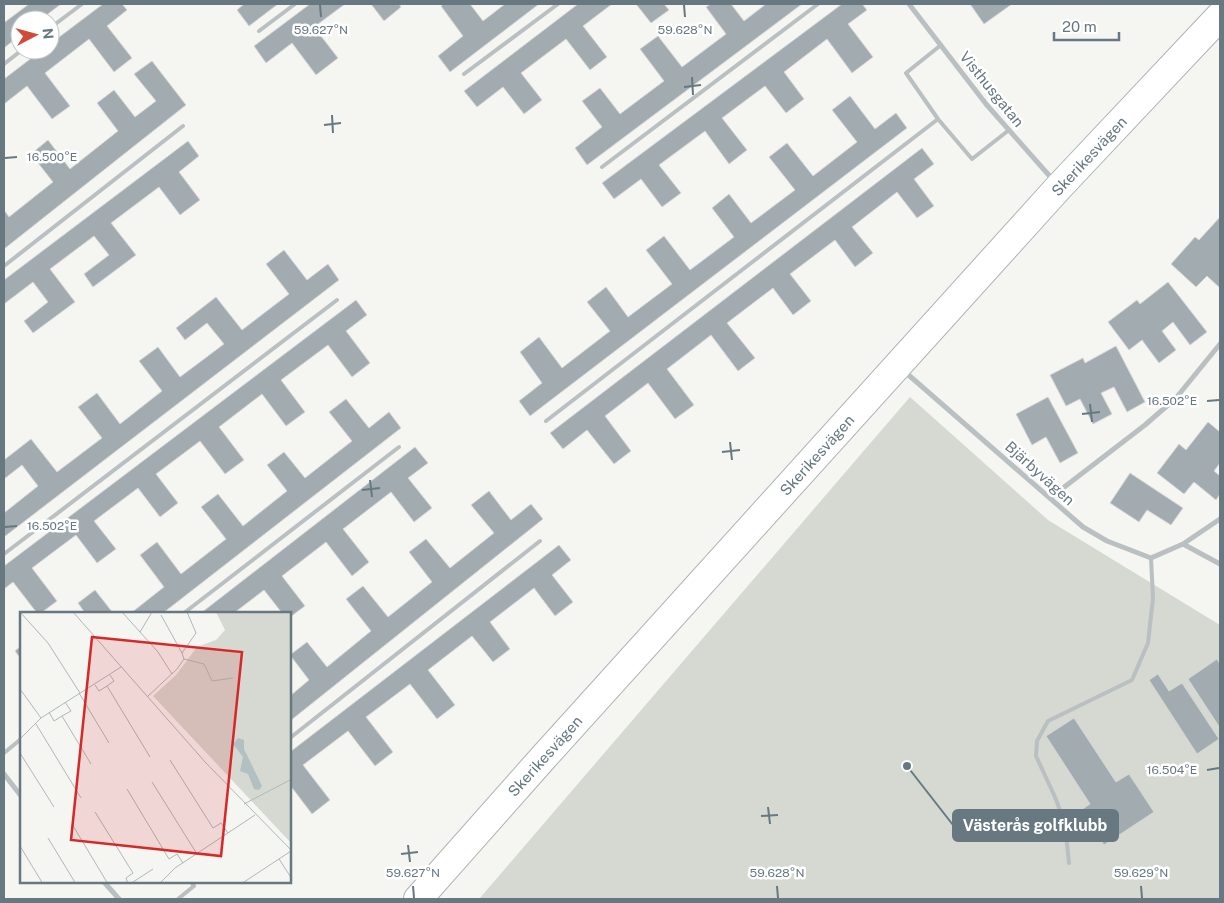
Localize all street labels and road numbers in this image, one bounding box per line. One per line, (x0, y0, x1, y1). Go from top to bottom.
street label: Visthusgatan (957, 48, 1027, 130)
street label: Skerikesvägen (1048, 113, 1130, 199)
street label: Skerikesvägen (776, 411, 858, 499)
street label: Bjärbyvägen (1002, 438, 1078, 508)
street label: Skerikesvägen (504, 712, 586, 800)

